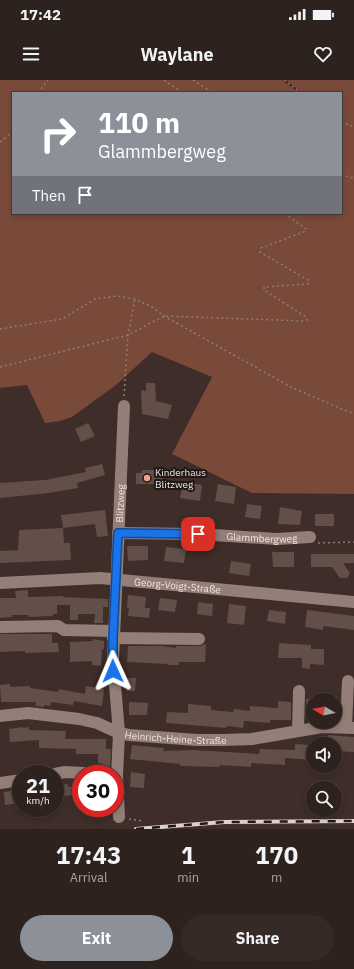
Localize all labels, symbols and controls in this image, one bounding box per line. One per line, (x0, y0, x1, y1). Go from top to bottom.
text: 17:42 (20, 5, 61, 24)
icon: menu (20, 43, 42, 65)
text: Waylane (140, 43, 214, 66)
icon: heart (312, 43, 334, 65)
text: 110 m (98, 104, 180, 141)
icon: right (32, 108, 84, 160)
text: Glammbergweg (98, 140, 226, 163)
icon: arrive (74, 184, 96, 206)
text: Then (32, 186, 66, 205)
place label: Kinderhaus Blitzweg (155, 466, 206, 491)
marker: Kinderhaus Blitzweg (142, 473, 152, 483)
street label: Blitzweg (112, 483, 127, 523)
pin (181, 517, 215, 551)
icon: arrive (187, 523, 209, 545)
street label: Glammbergweg (226, 529, 298, 546)
street label: Georg-Voigt-Straße (134, 575, 222, 596)
position arrow (92, 650, 134, 692)
north arrow (306, 693, 342, 729)
map controls (306, 693, 342, 817)
street label: Heinrich-Heine-Straße (123, 728, 227, 747)
button: sound (306, 737, 342, 773)
speed limit sign: 30 (72, 765, 124, 817)
text: 21 (26, 772, 50, 799)
button: search (306, 781, 342, 817)
text: km/h (26, 794, 50, 807)
text: 17:43 (56, 839, 121, 871)
text: 1 (181, 839, 195, 871)
text: 170 (255, 839, 298, 871)
text: Arrival (70, 869, 108, 886)
text: min (177, 869, 199, 886)
text: m (271, 869, 282, 886)
button: Exit (20, 915, 173, 961)
button: Share (181, 915, 334, 961)

